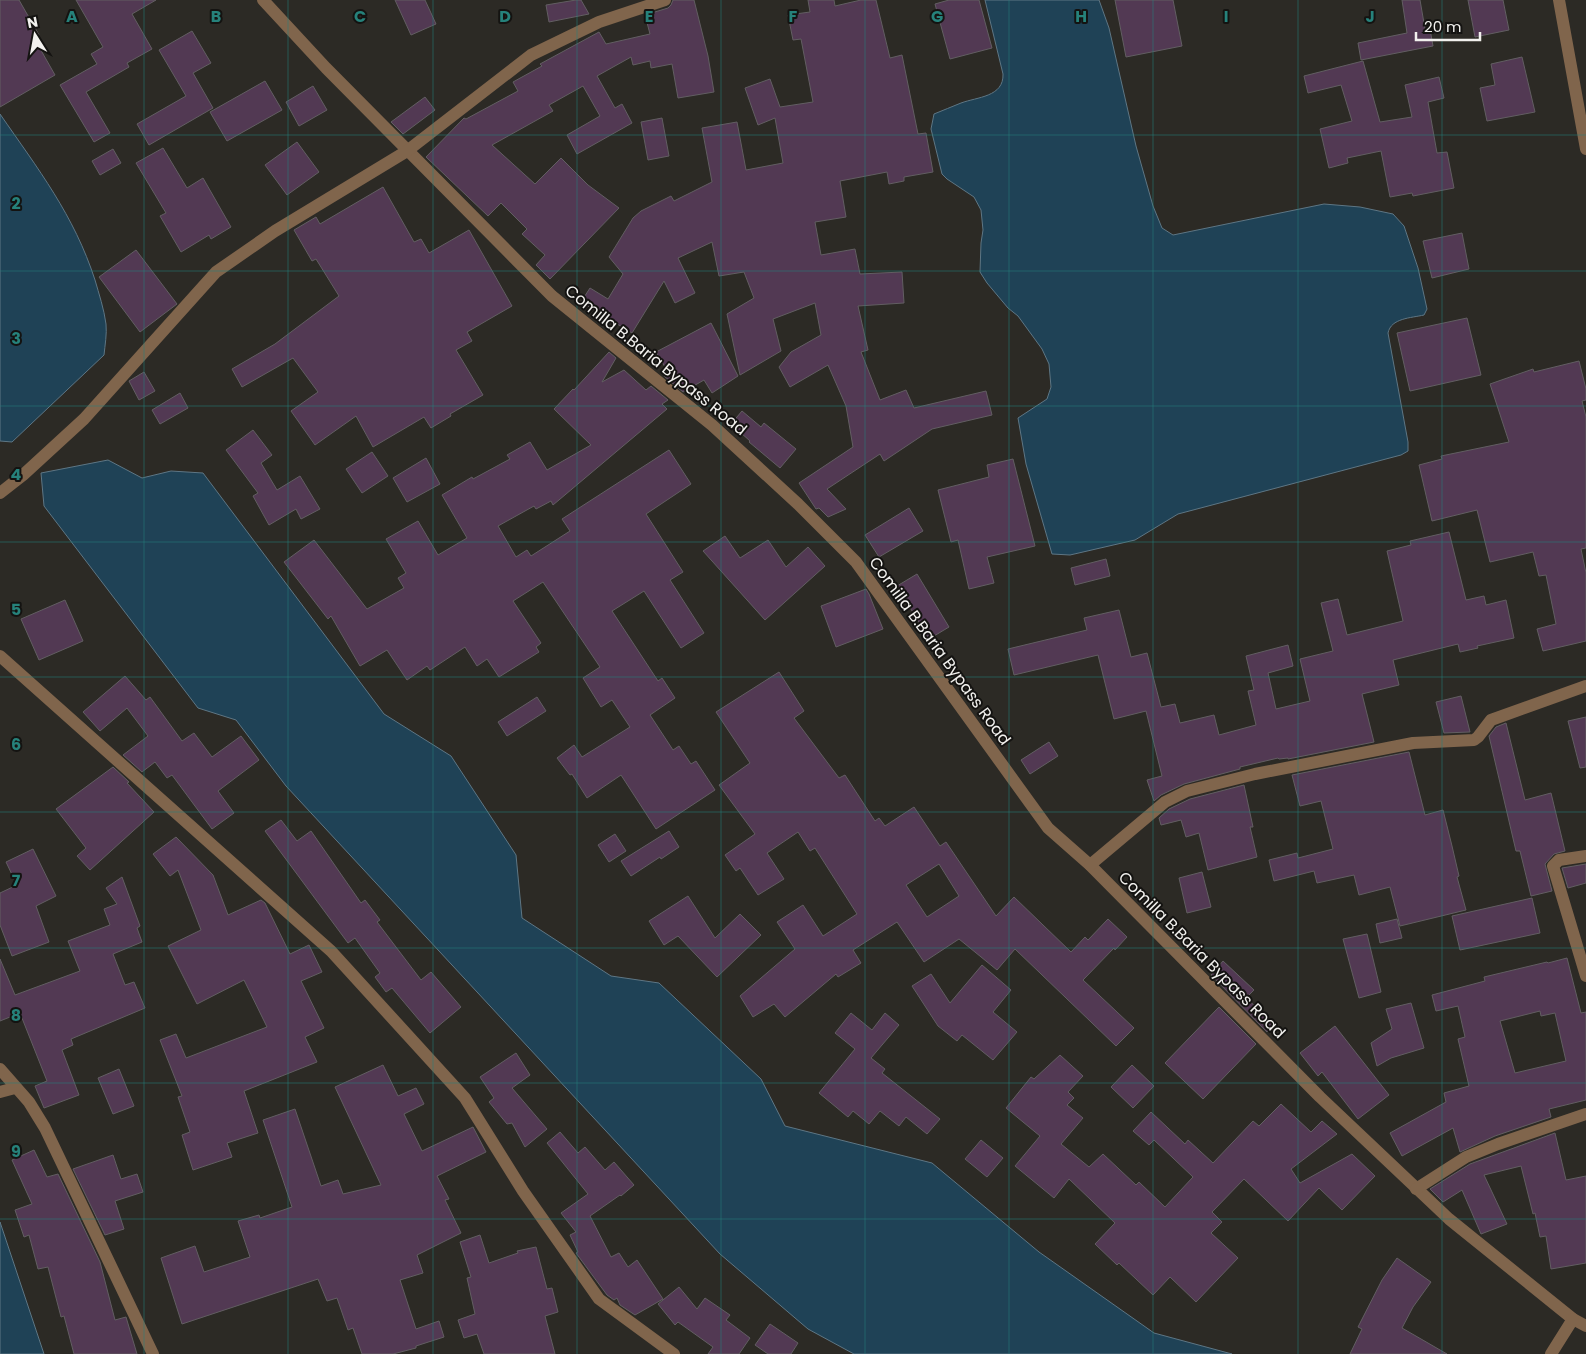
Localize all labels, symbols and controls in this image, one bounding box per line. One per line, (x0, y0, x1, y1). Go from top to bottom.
text: A (66, 5, 78, 28)
text: B (211, 5, 221, 28)
text: C (354, 5, 366, 28)
text: D (499, 5, 511, 28)
text: E (645, 5, 653, 28)
text: F (789, 5, 798, 28)
text: G (931, 5, 943, 28)
text: H (1075, 5, 1087, 28)
text: I (1224, 5, 1228, 28)
text: J (1365, 5, 1375, 28)
north arrow (10, 10, 60, 60)
scale bar (1416, 10, 1480, 42)
text: N (25, 11, 40, 33)
text: 20 m (1424, 16, 1462, 37)
text: 2 (11, 192, 21, 215)
street label: Comilla B.Baria Bypass Road (560, 279, 752, 441)
text: 3 (11, 327, 21, 350)
text: 4 (11, 463, 22, 486)
street label: Comilla B.Baria Bypass Road (864, 552, 1016, 750)
text: 5 (11, 598, 21, 621)
text: 6 (11, 733, 21, 756)
street label: Comilla B.Baria Bypass Road (1113, 866, 1291, 1044)
text: 7 (12, 869, 21, 892)
text: 8 (11, 1004, 21, 1027)
text: 9 (11, 1140, 21, 1163)

